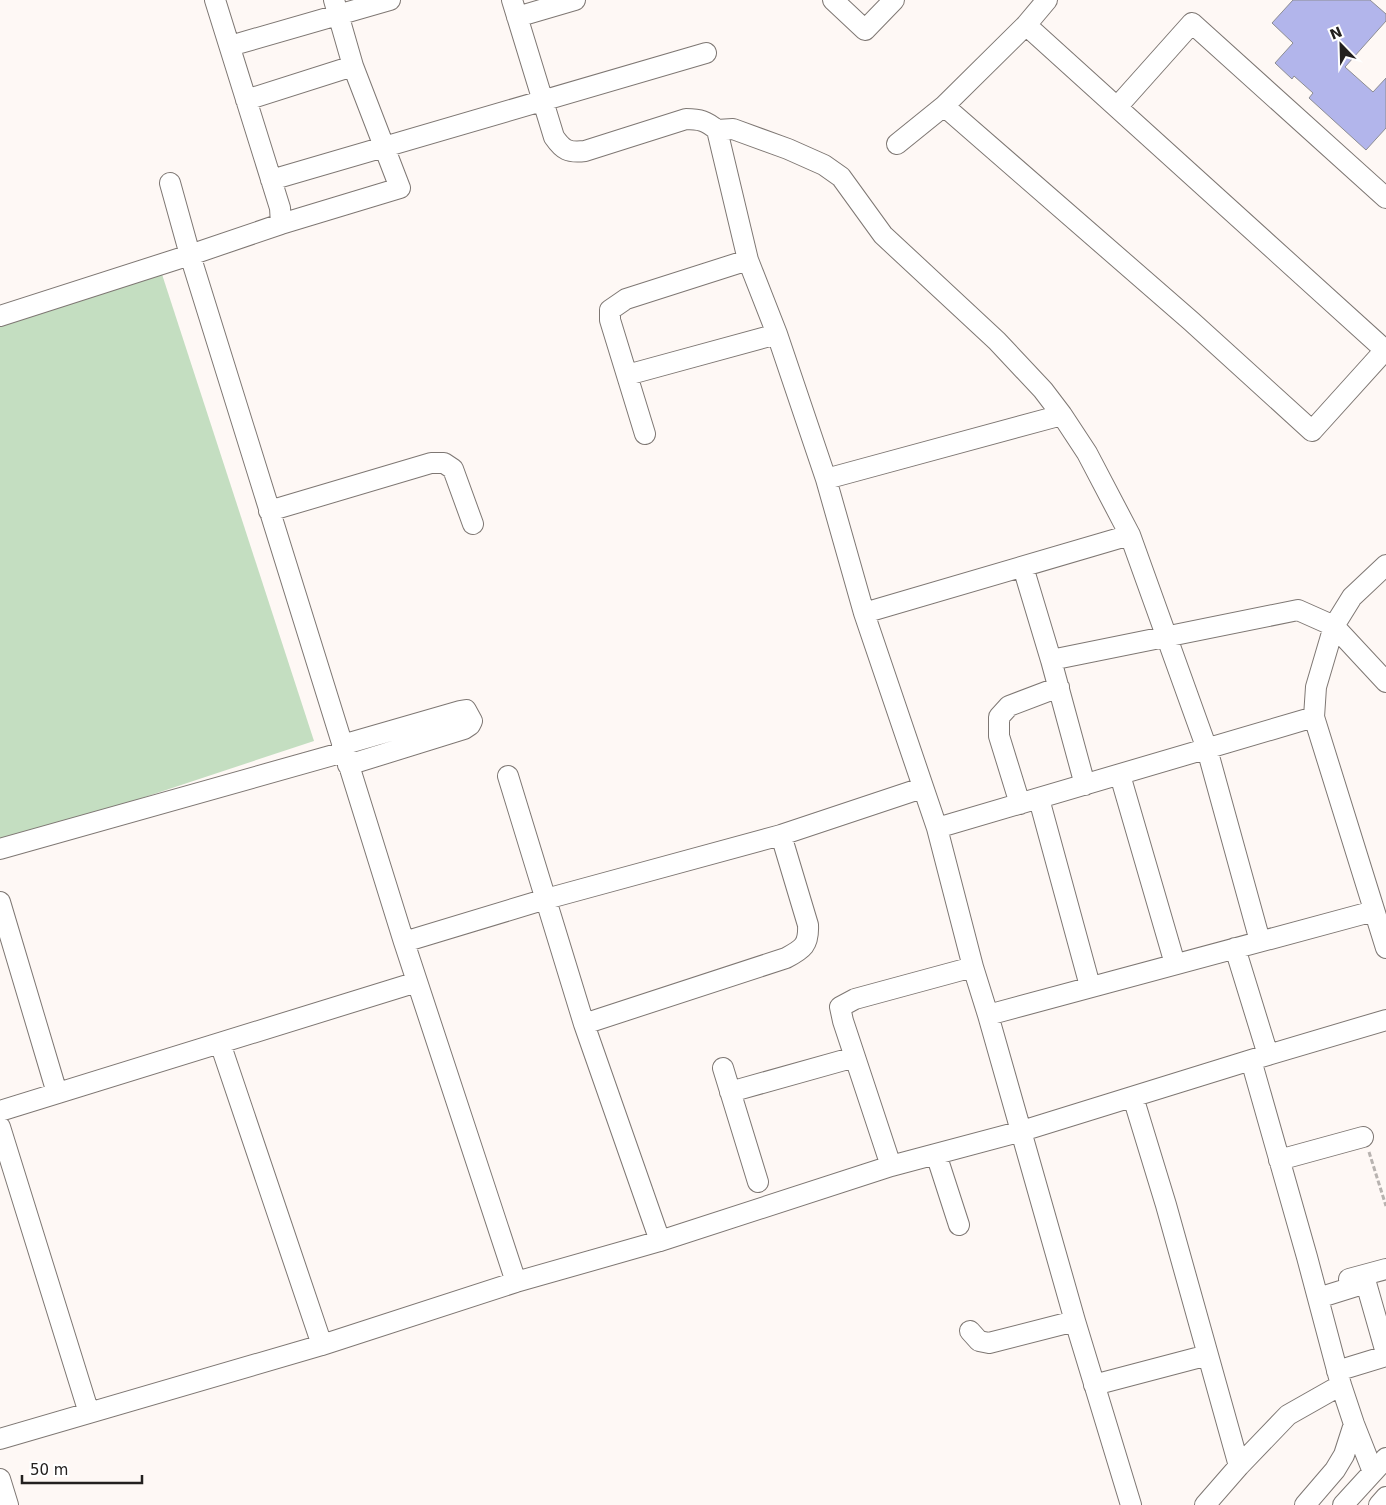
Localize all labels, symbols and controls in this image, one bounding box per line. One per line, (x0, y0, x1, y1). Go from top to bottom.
north arrow (1316, 20, 1366, 70)
text: N (1327, 23, 1344, 43)
scale bar (22, 1452, 142, 1484)
text: 50 m (30, 1461, 68, 1479)

